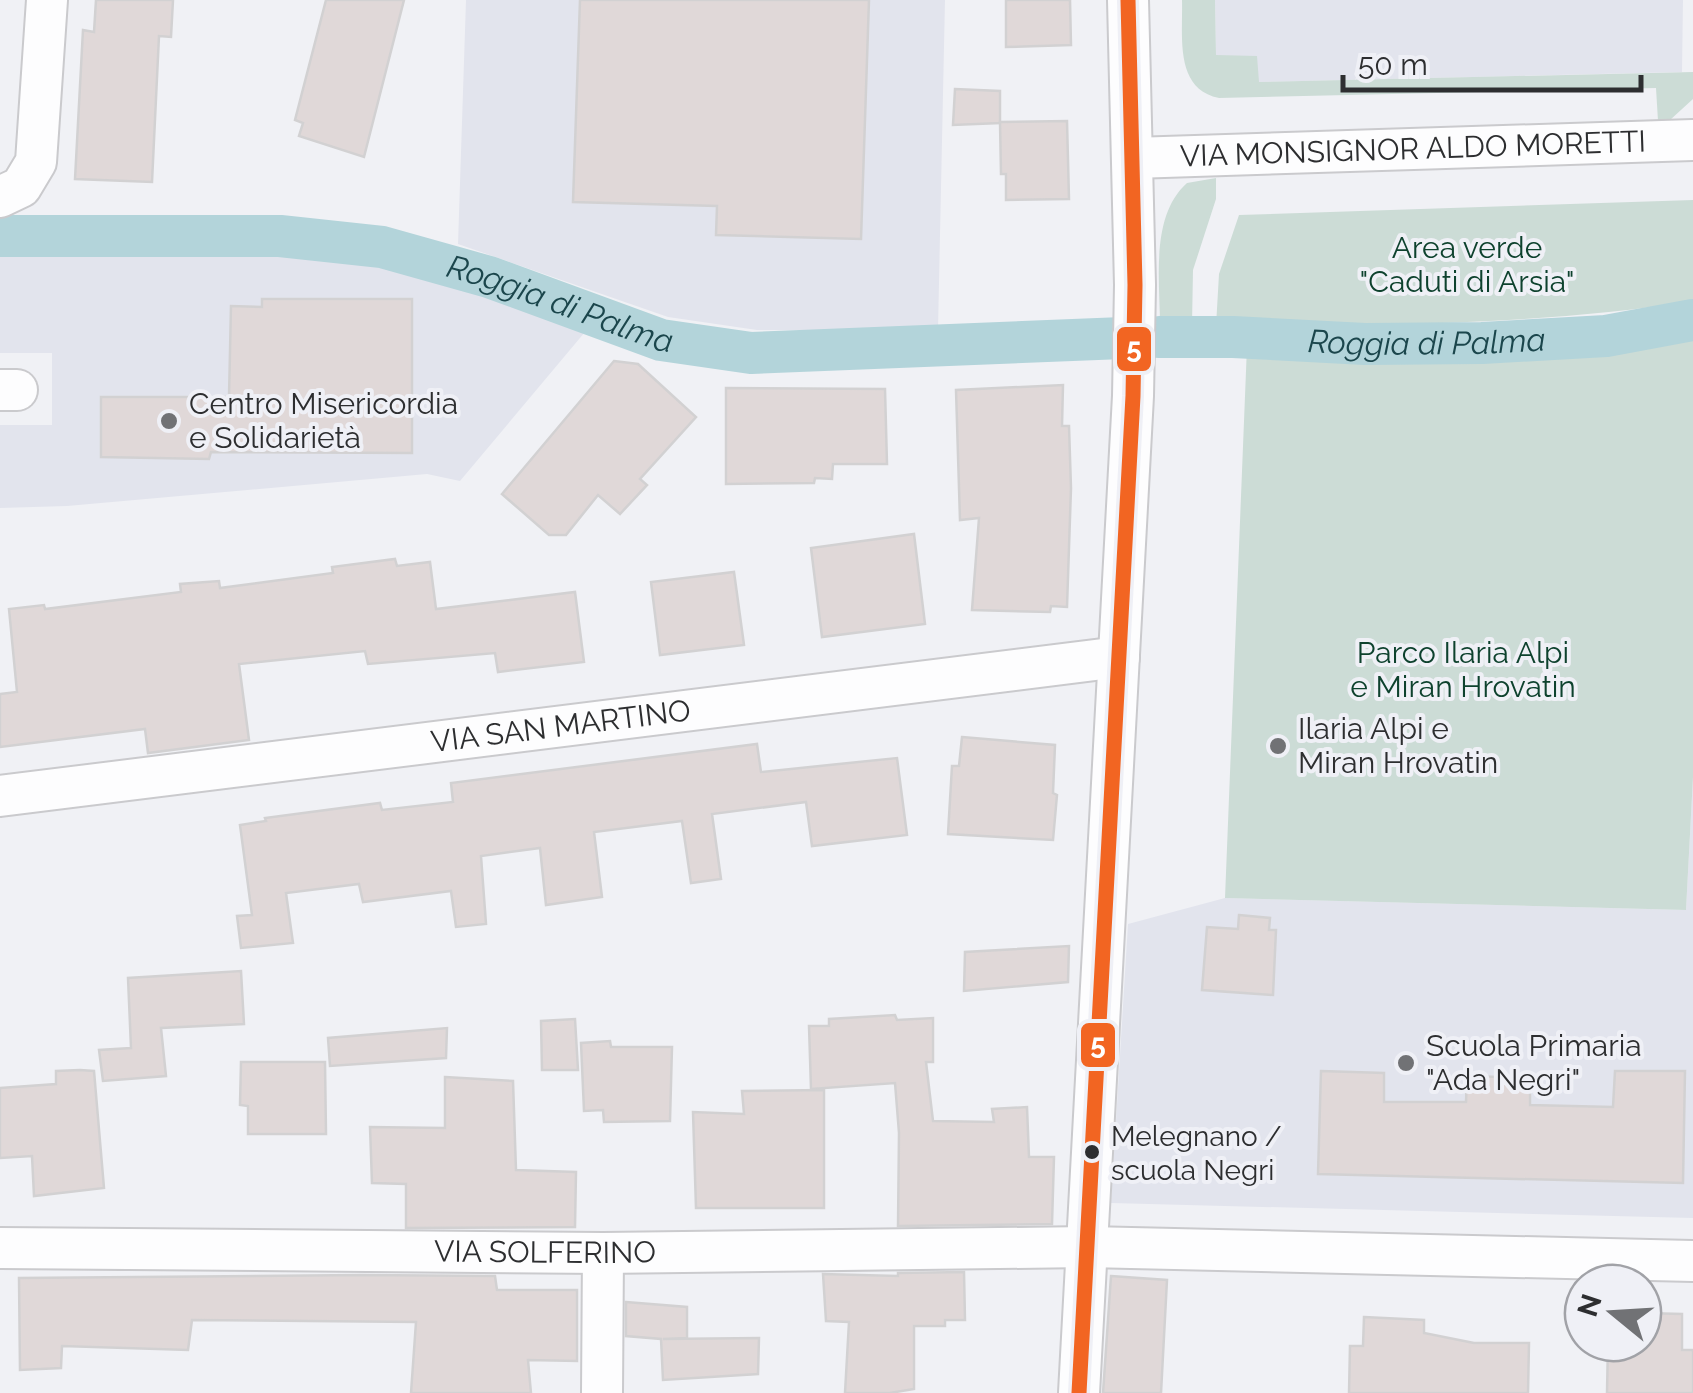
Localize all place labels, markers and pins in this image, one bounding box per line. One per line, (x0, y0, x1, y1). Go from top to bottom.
place label: Centro Misericordia e Solidarietà (189, 386, 458, 455)
marker: Centro Misericordia e Solidarietà (158, 410, 180, 432)
place label: Ilaria Alpi e Miran Hrovatin (1298, 711, 1498, 780)
marker: Ilaria Alpi e Miran Hrovatin (1267, 735, 1289, 757)
place label: Scuola Primaria "Ada Negri" (1426, 1028, 1642, 1097)
marker: Scuola Primaria "Ada Negri" (1395, 1052, 1417, 1074)
place label: Melegnano / scuola Negri (1111, 1120, 1282, 1187)
marker: Melegnano / scuola Negri (1082, 1142, 1102, 1162)

